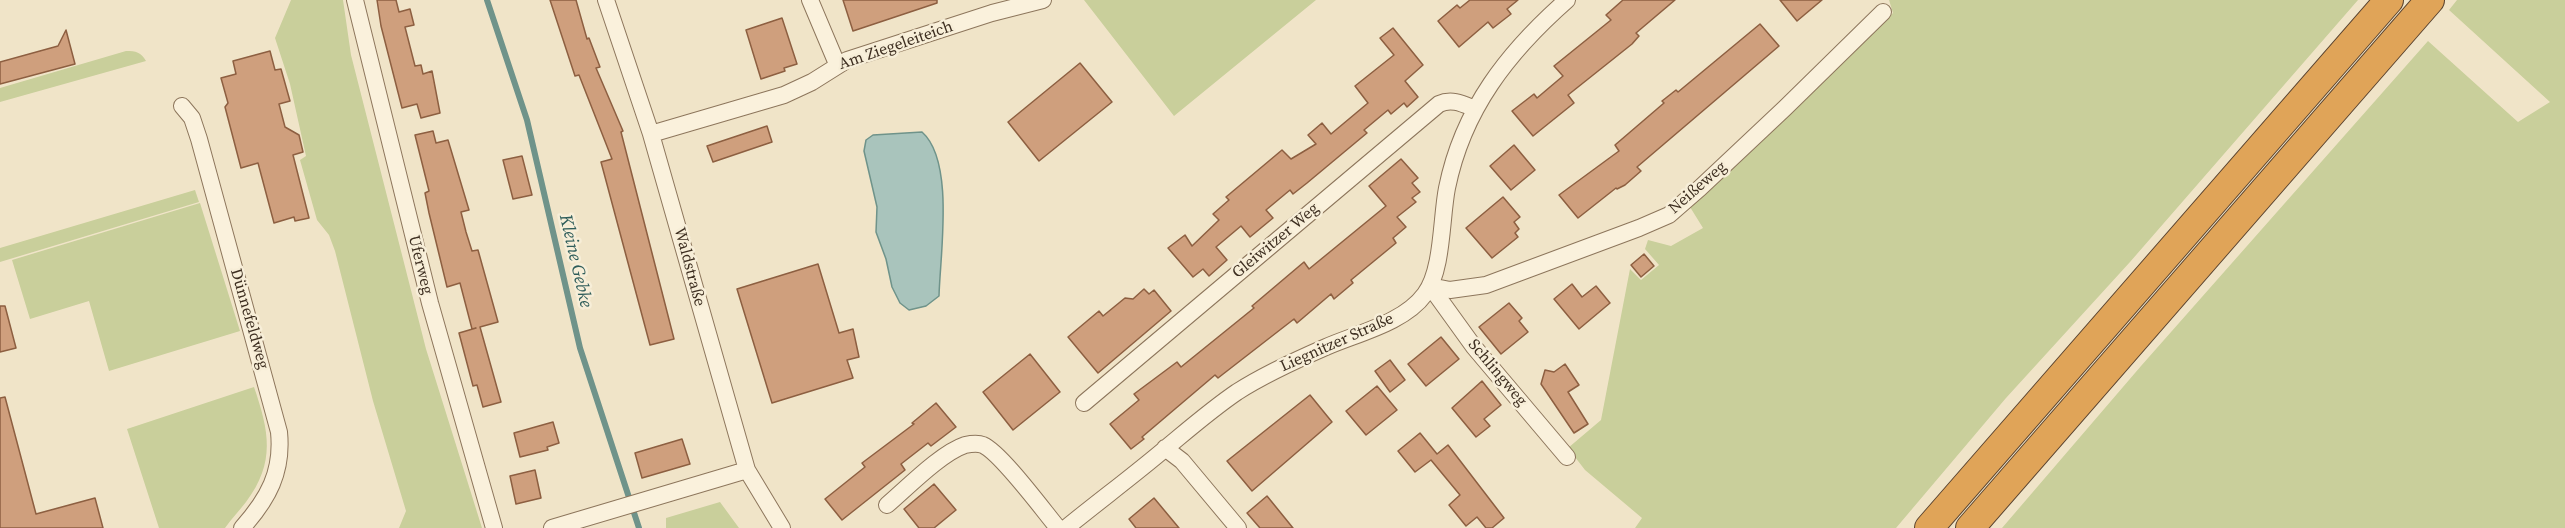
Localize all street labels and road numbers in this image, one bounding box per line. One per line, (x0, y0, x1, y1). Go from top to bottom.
street label: Am Ziegeleiteich (836, 17, 956, 75)
street label: Neißeweg (1665, 158, 1731, 218)
street label: Gleiwitzer Weg (1229, 199, 1323, 283)
street label: Waldstraße (669, 226, 709, 308)
street label: Uferweg (403, 233, 437, 297)
street label: Dünnefeldweg (226, 267, 272, 371)
street label: Liegnitzer Straße (1277, 309, 1397, 377)
street label: Schlingweg (1463, 336, 1531, 410)

